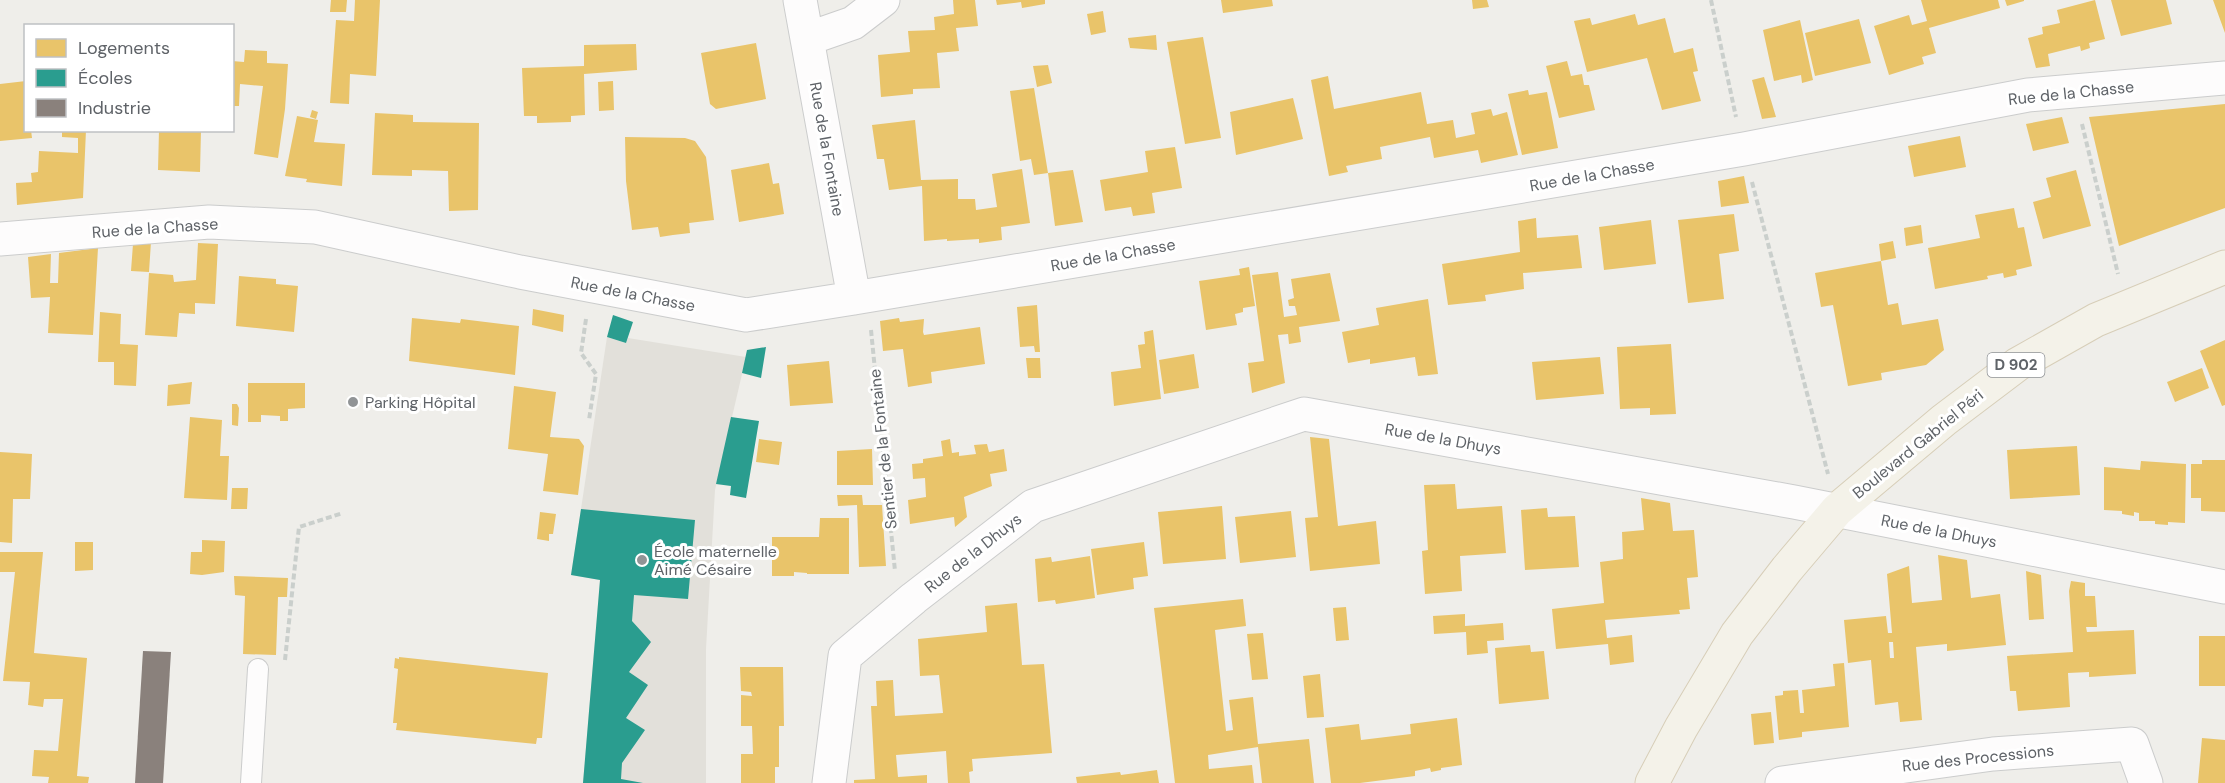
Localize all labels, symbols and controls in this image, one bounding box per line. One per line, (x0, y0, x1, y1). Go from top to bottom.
legend (24, 24, 234, 132)
text: Logements (78, 36, 170, 60)
text: Écoles (78, 66, 132, 90)
street label: Rue de la Chasse (2007, 76, 2135, 110)
street label: Rue de la Fontaine (805, 80, 849, 218)
text: Industrie (78, 96, 151, 120)
street label: Rue de la Chasse (1528, 154, 1656, 196)
street label: Rue de la Chasse (91, 213, 219, 243)
street label: Rue de la Chasse (1049, 234, 1177, 276)
street label: Rue de la Chasse (569, 272, 697, 316)
road number: D 902 (1988, 353, 2044, 377)
street label: Sentier de la Fontaine (864, 368, 902, 530)
street label: Boulevard Gabriel Péri (1848, 385, 1988, 503)
place label: Parking Hôpital (365, 392, 476, 413)
marker: Parking Hôpital (346, 395, 360, 409)
street label: Rue de la Dhuys (1383, 418, 1503, 460)
street label: Rue de la Dhuys (920, 508, 1026, 598)
street label: Rue de la Dhuys (1879, 509, 1999, 553)
place label: École maternelle Aimé Césaire (654, 541, 777, 580)
marker: École maternelle Aimé Césaire (635, 553, 649, 567)
street label: Rue des Processions (1901, 740, 2055, 776)

